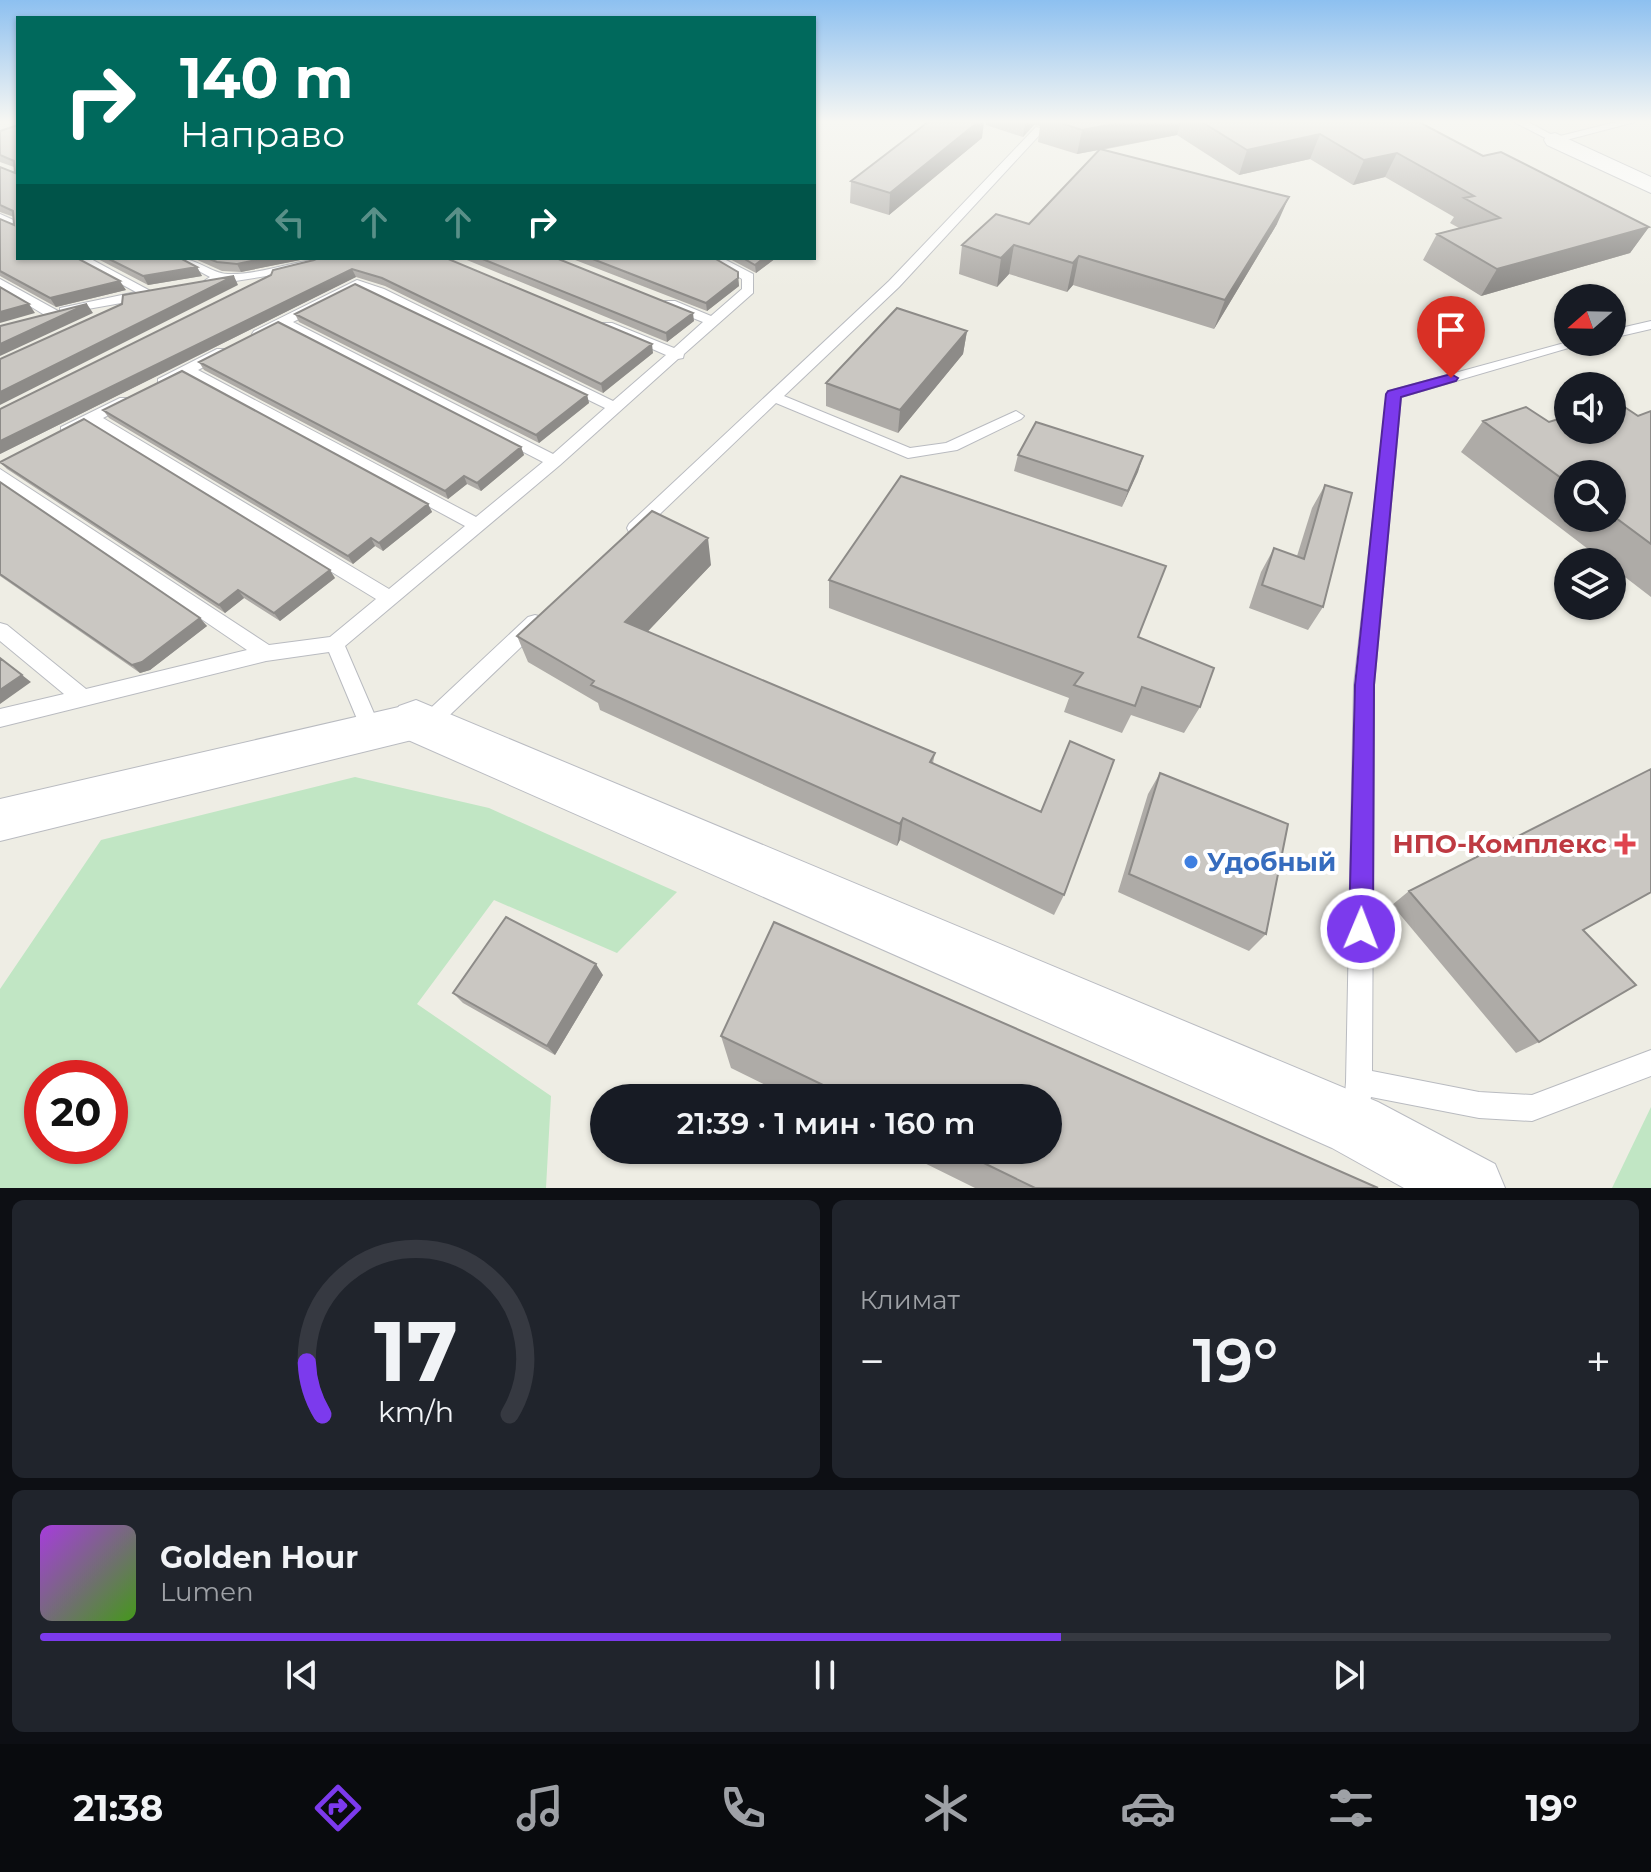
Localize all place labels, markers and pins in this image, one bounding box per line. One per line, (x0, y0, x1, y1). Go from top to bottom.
pin (1417, 296, 1485, 378)
place label: НПО-Комплекс (1393, 828, 1607, 860)
marker: НПО-Комплекс (1614, 833, 1636, 855)
place label: Удобный (1207, 846, 1336, 878)
marker: Удобный (1182, 853, 1200, 871)

